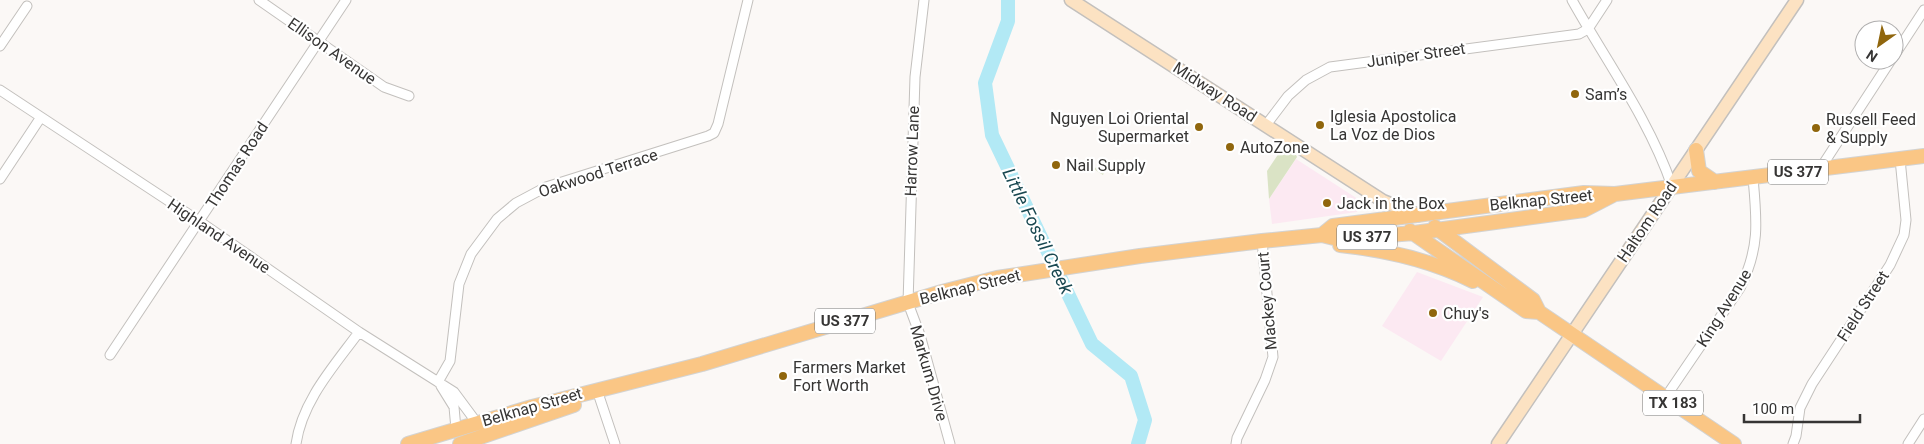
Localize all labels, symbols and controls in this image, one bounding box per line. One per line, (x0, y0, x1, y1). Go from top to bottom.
street label: Ellison Avenue (284, 14, 380, 88)
north arrow (1854, 20, 1904, 70)
street label: Juniper Street (1365, 39, 1467, 71)
text: N (1863, 46, 1880, 65)
street label: Midway Road (1170, 58, 1260, 126)
place label: Sam’s (1585, 85, 1627, 104)
marker: Sam’s (1569, 88, 1581, 100)
street label: Harrow Lane (901, 105, 923, 197)
place label: Iglesia Apostolica La Voz de Dios (1330, 107, 1456, 144)
place label: Nguyen Loi Oriental Supermarket (1050, 109, 1189, 146)
place label: Russell Feed & Supply (1826, 110, 1916, 147)
street label: Thomas Road (202, 118, 272, 212)
marker: Iglesia Apostolica La Voz de Dios (1314, 119, 1326, 131)
marker: Nguyen Loi Oriental Supermarket (1193, 121, 1205, 133)
marker: Russell Feed & Supply (1810, 122, 1822, 134)
place label: AutoZone (1240, 138, 1309, 157)
marker: AutoZone (1224, 141, 1236, 153)
street label: Oakwood Terrace (536, 145, 660, 201)
place label: Nail Supply (1066, 156, 1146, 175)
marker: Nail Supply (1050, 159, 1062, 171)
road number: US 377 (1768, 160, 1828, 184)
water label: Little Fossil Creek (998, 164, 1078, 299)
street label: Haltom Road (1613, 178, 1681, 266)
street label: Belknap Street (1489, 185, 1593, 215)
place label: Jack in the Box (1337, 194, 1445, 213)
street label: Highland Avenue (164, 195, 274, 277)
marker: Jack in the Box (1321, 197, 1333, 209)
road number: US 377 (1337, 224, 1397, 250)
street label: Mackey Court (1253, 251, 1281, 351)
street label: Belknap Street (918, 265, 1022, 309)
street label: King Avenue (1693, 266, 1755, 350)
street label: Field Street (1833, 267, 1893, 345)
place label: Chuy's (1443, 304, 1489, 323)
marker: Chuy's (1427, 307, 1439, 319)
road number: US 377 (815, 308, 875, 334)
street label: Markum Drive (906, 323, 952, 423)
place label: Farmers Market Fort Worth (793, 358, 906, 395)
marker: Farmers Market Fort Worth (777, 370, 789, 382)
street label: Belknap Street (480, 384, 584, 430)
road number: TX 183 (1643, 390, 1703, 416)
scale bar (1744, 392, 1860, 424)
text: 100 m (1752, 400, 1794, 418)

